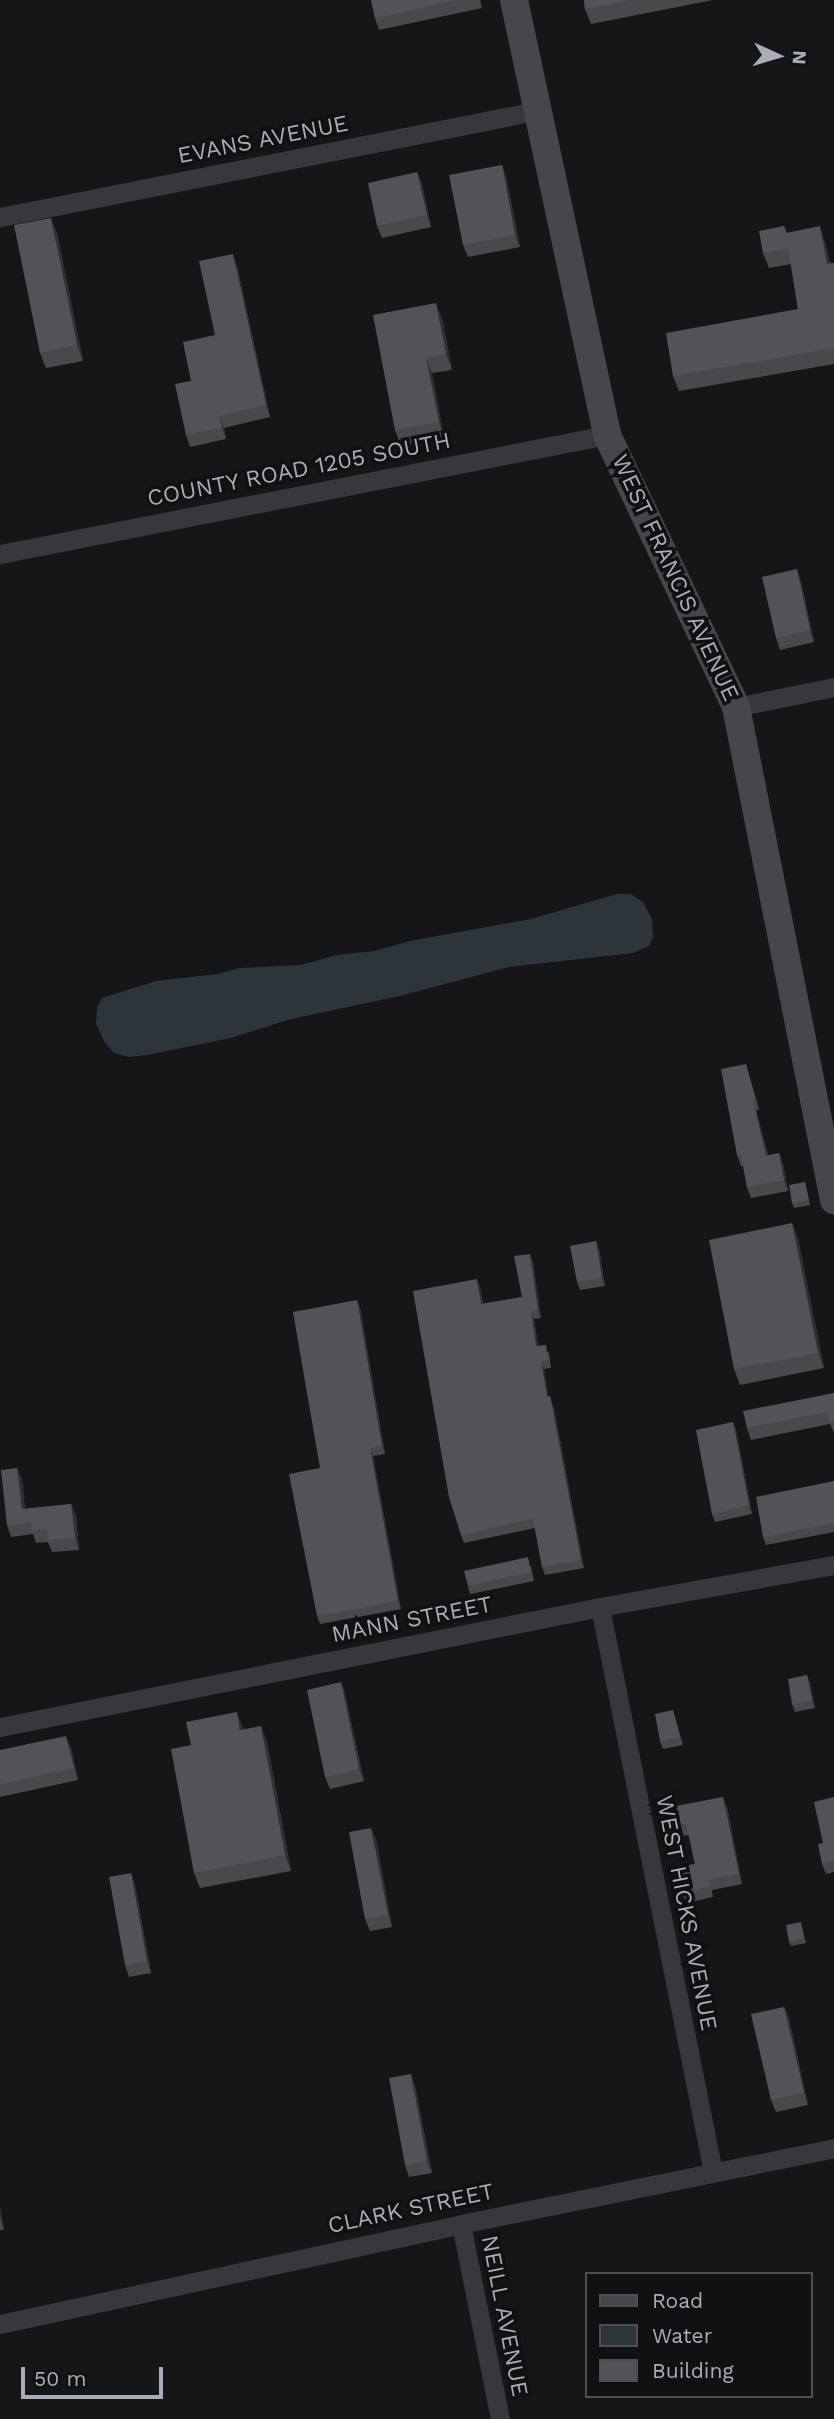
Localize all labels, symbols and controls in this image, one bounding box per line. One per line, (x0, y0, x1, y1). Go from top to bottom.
north arrow (743, 21, 813, 91)
text: N (787, 50, 811, 65)
street label: EVANS AVENUE (175, 110, 351, 170)
street label: COUNTY ROAD 1205 SOUTH (144, 427, 454, 513)
street label: WEST FRANCIS AVENUE (605, 450, 745, 706)
street label: MANN STREET (329, 1591, 495, 1649)
street label: WEST HICKS AVENUE (650, 1792, 722, 2034)
street label: CLARK STREET (325, 2178, 497, 2240)
street label: NEILL AVENUE (475, 2232, 533, 2400)
legend (586, 2272, 813, 2398)
text: Road (652, 2288, 703, 2313)
text: Water (652, 2323, 712, 2348)
scale bar (24, 2352, 166, 2396)
text: Building (652, 2358, 734, 2383)
text: 50 m (34, 2366, 86, 2391)

